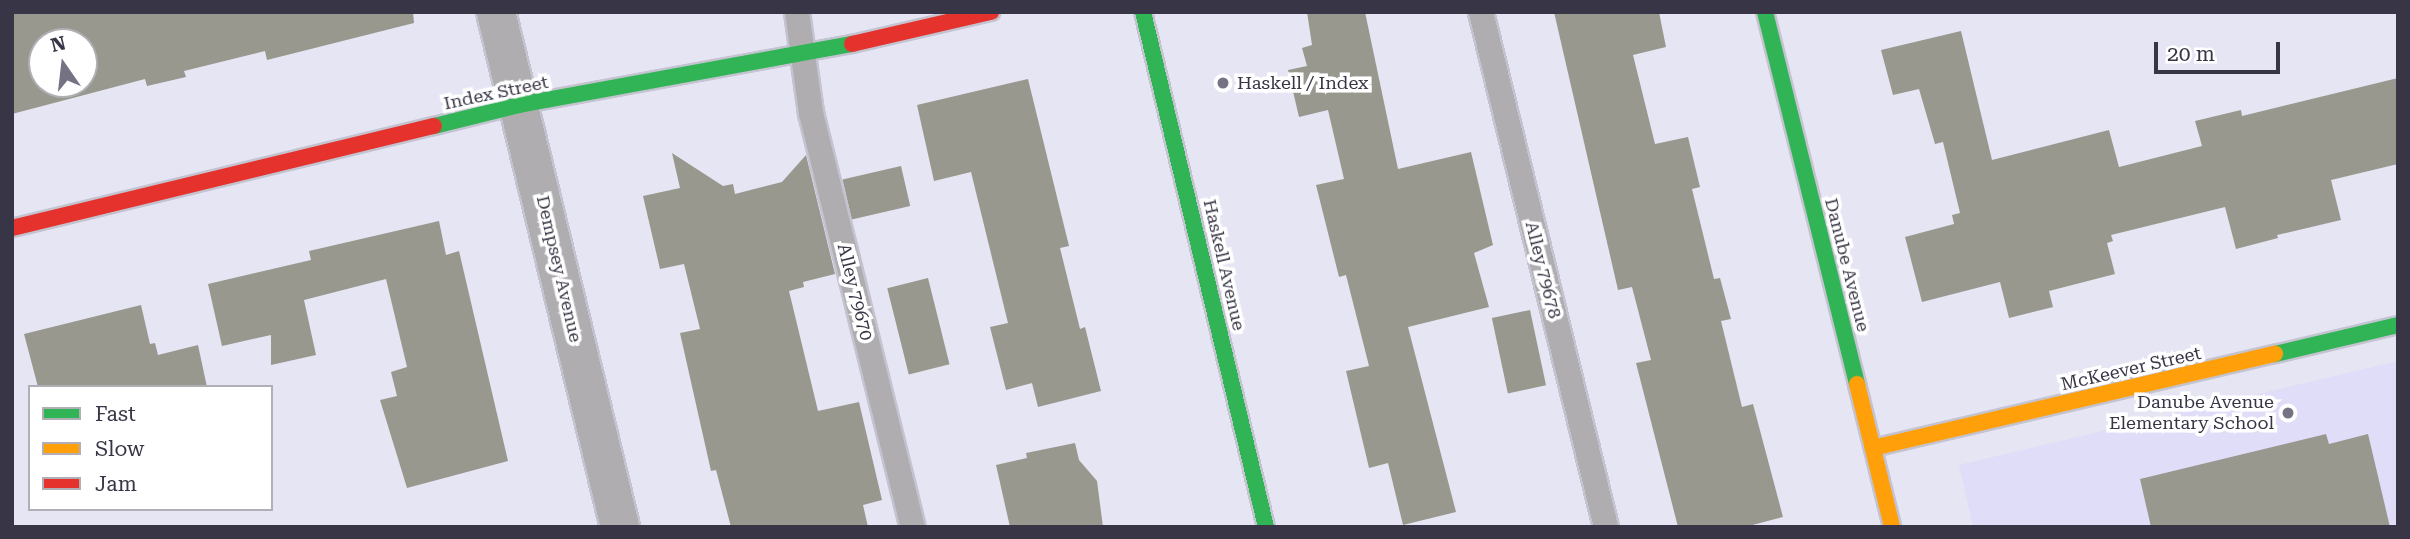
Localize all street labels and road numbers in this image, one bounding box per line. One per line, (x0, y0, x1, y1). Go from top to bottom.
street label: Index Street (442, 71, 550, 115)
street label: Dempsey Avenue (532, 194, 586, 344)
street label: Danube Avenue (1820, 196, 1874, 334)
street label: Haskell Avenue (1198, 197, 1250, 333)
street label: Alley 79678 (1521, 219, 1565, 321)
street label: Alley 79670 (833, 241, 877, 343)
street label: McKeever Street (2059, 342, 2203, 396)

